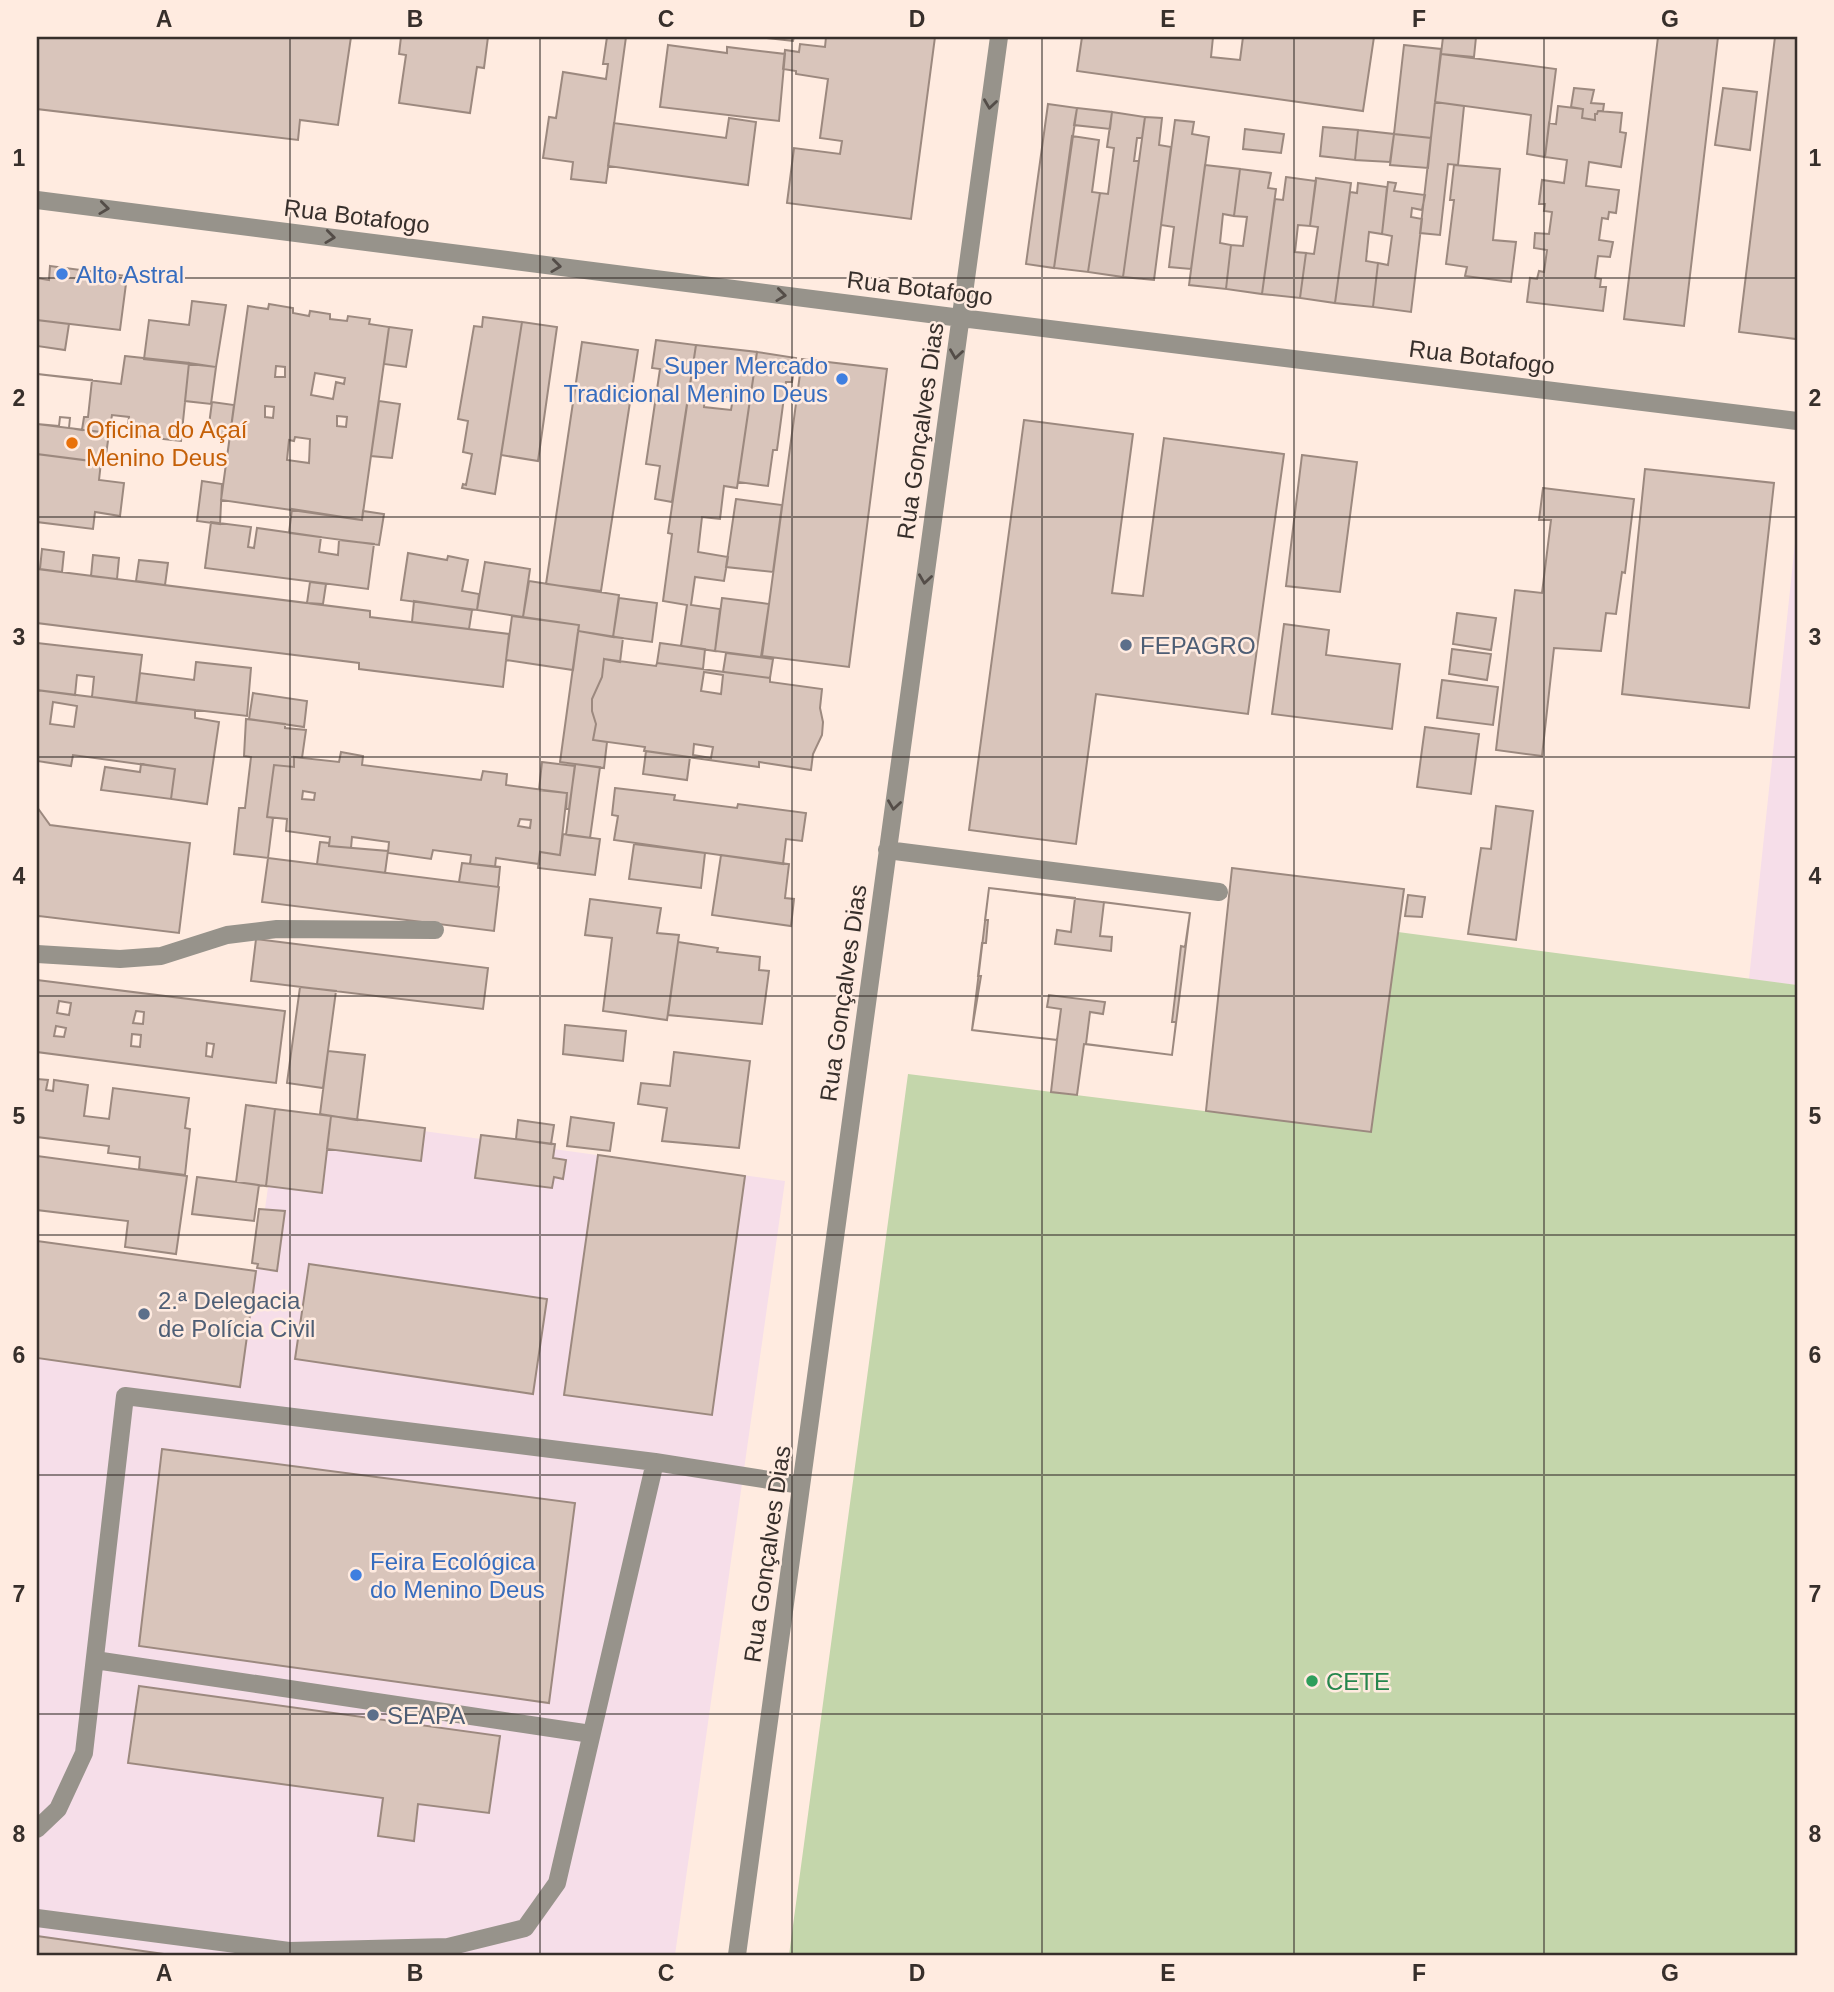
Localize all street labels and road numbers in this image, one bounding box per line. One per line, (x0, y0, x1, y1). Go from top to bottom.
street label: Rua Botafogo (283, 194, 431, 238)
street label: Rua Botafogo (846, 266, 994, 310)
street label: Rua Gonçalves Dias (891, 321, 949, 541)
street label: Rua Botafogo (1408, 335, 1556, 379)
street label: Rua Gonçalves Dias (814, 883, 872, 1103)
street label: Rua Gonçalves Dias (738, 1444, 796, 1664)

